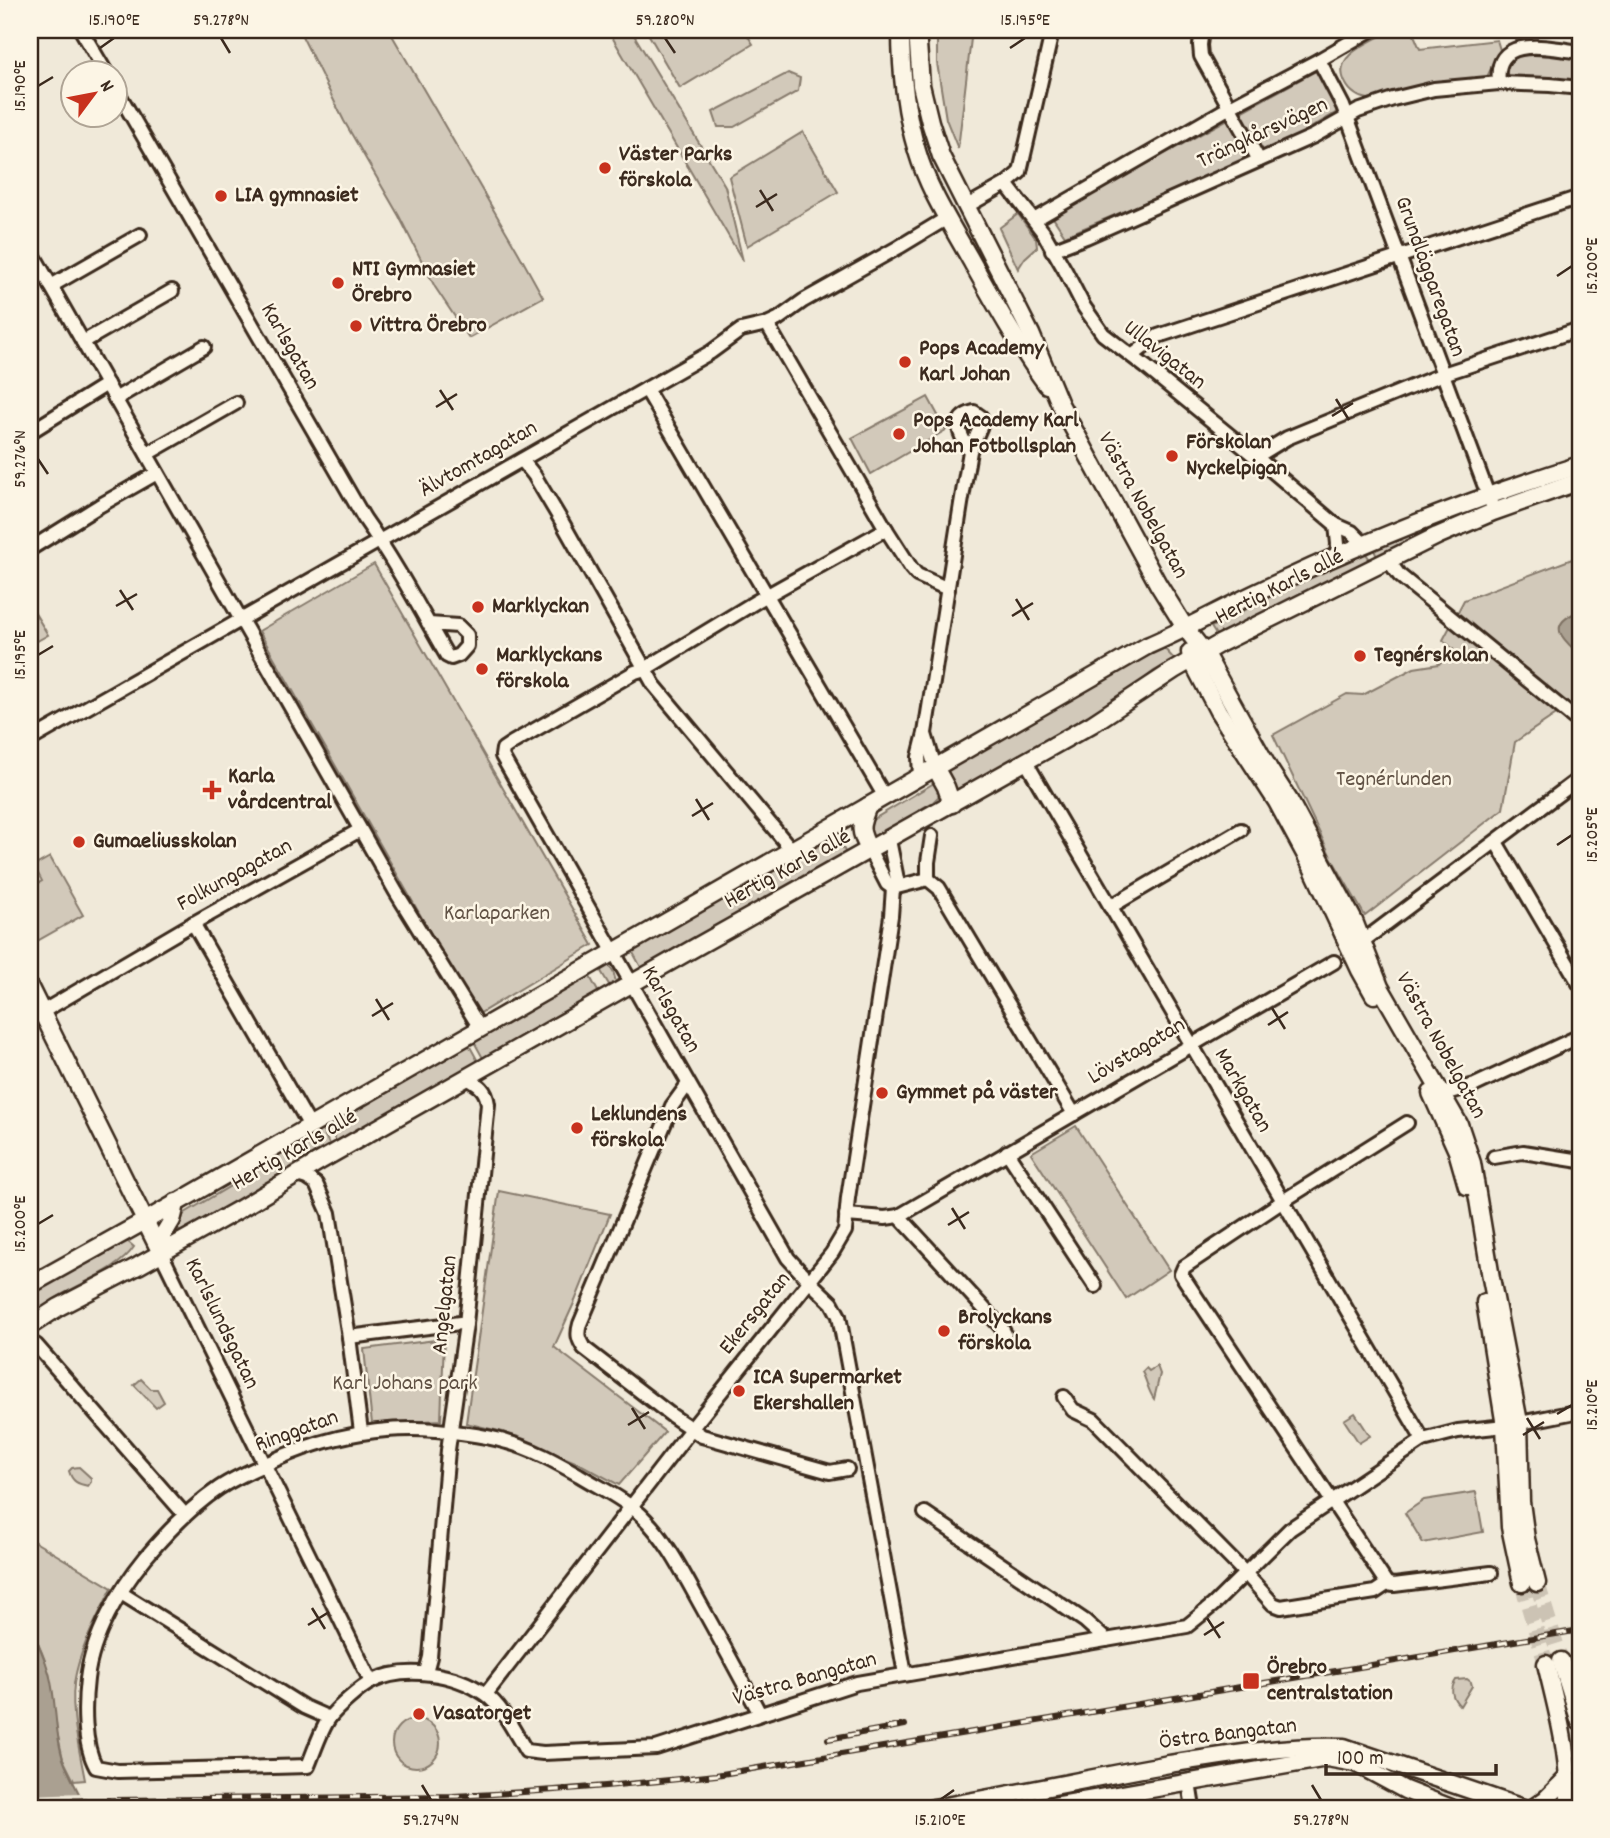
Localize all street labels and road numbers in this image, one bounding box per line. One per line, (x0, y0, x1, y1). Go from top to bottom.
street label: Trängkårsvägen (1192, 89, 1334, 179)
street label: Grundläggaregatan (1385, 192, 1473, 362)
street label: Karlsgatan (251, 297, 327, 397)
street label: Ullavigatan (1115, 313, 1213, 399)
street label: Älvtomtagatan (414, 413, 544, 507)
street label: Västra Nobelgatan (1088, 427, 1196, 585)
street label: Hertig Karls allé (1210, 541, 1350, 635)
street label: Hertig Karls allé (719, 821, 858, 918)
street label: Folkungagatan (171, 831, 299, 921)
street label: Karlsgatan (632, 960, 708, 1060)
street label: Västra Nobelgatan (1386, 967, 1494, 1125)
street label: Lövstagatan (1082, 1010, 1192, 1094)
street label: Markgatan (1204, 1042, 1280, 1140)
street label: Hertig Karls allé (226, 1102, 364, 1200)
street label: Karlslundsgatan (175, 1253, 267, 1395)
street label: Angelgatan (424, 1254, 468, 1356)
street label: Ekersgatan (712, 1265, 800, 1363)
street label: Ringgatan (251, 1402, 343, 1462)
street label: Västra Bangatan (729, 1644, 881, 1716)
street label: Östra Bangatan (1157, 1710, 1299, 1760)

